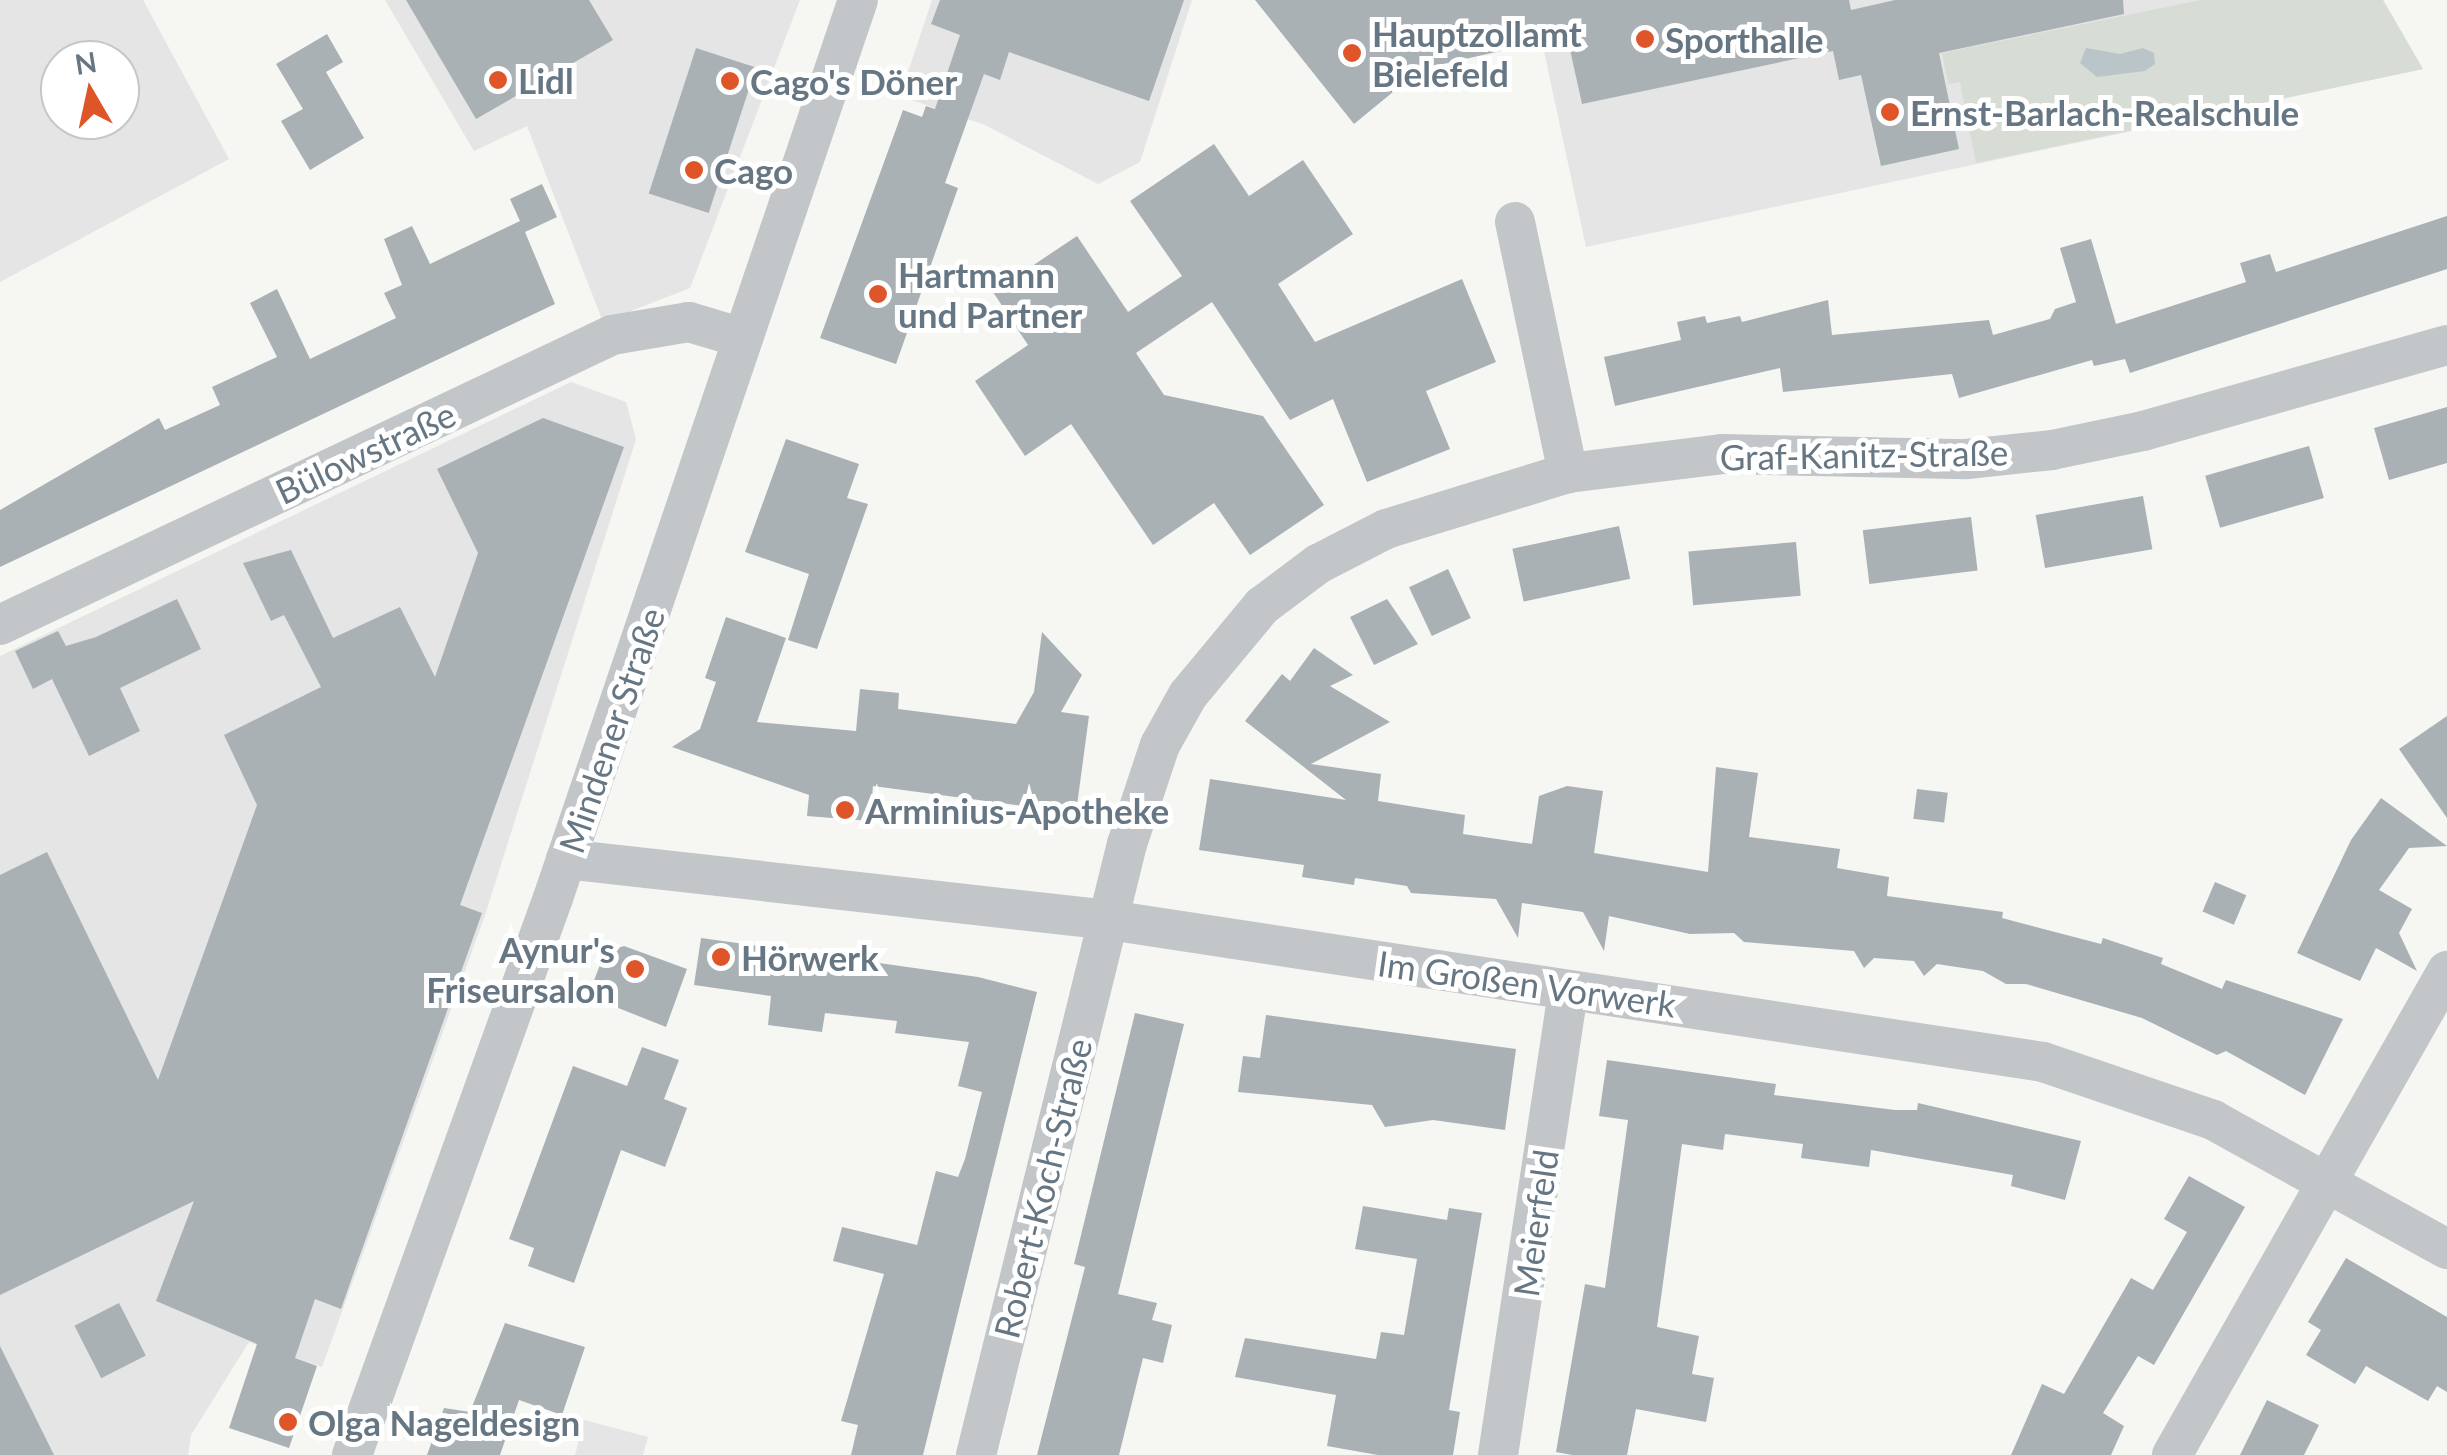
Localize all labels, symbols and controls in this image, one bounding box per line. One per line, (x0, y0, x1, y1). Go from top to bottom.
place label: Hauptzollamt Bielefeld (1372, 12, 1582, 94)
place label: Sporthalle (1665, 18, 1824, 60)
marker: Sporthalle (1634, 28, 1656, 50)
north arrow (40, 40, 140, 140)
marker: Hauptzollamt Bielefeld (1341, 42, 1363, 64)
text: N (72, 44, 99, 81)
place label: Lidl (518, 59, 574, 101)
place label: Cago's Döner (750, 60, 957, 102)
marker: Lidl (487, 69, 509, 91)
marker: Cago's Döner (719, 70, 741, 92)
place label: Ernst-Barlach-Realschule (1910, 91, 2299, 133)
marker: Ernst-Barlach-Realschule (1879, 101, 1901, 123)
place label: Cago (714, 149, 793, 191)
marker: Cago (683, 159, 705, 181)
place label: Hartmann und Partner (898, 253, 1082, 335)
marker: Hartmann und Partner (867, 283, 889, 305)
street label: Bülowstraße (269, 392, 461, 512)
street label: Graf-Kanitz-Straße (1719, 430, 2009, 478)
street label: Mindener Straße (549, 602, 673, 858)
place label: Arminius-Apotheke (865, 789, 1169, 831)
marker: Arminius-Apotheke (834, 799, 856, 821)
place label: Aynur's Friseursalon (426, 928, 615, 1010)
place label: Hörwerk (741, 936, 879, 978)
street label: Im Großen Vorwerk (1375, 941, 1679, 1025)
marker: Hörwerk (710, 946, 732, 968)
marker: Aynur's Friseursalon (624, 958, 646, 980)
street label: Robert-Koch-Straße (984, 1034, 1100, 1342)
street label: Meierfeld (1504, 1147, 1566, 1299)
place label: Olga Nageldesign (308, 1401, 580, 1443)
marker: Olga Nageldesign (277, 1411, 299, 1433)

